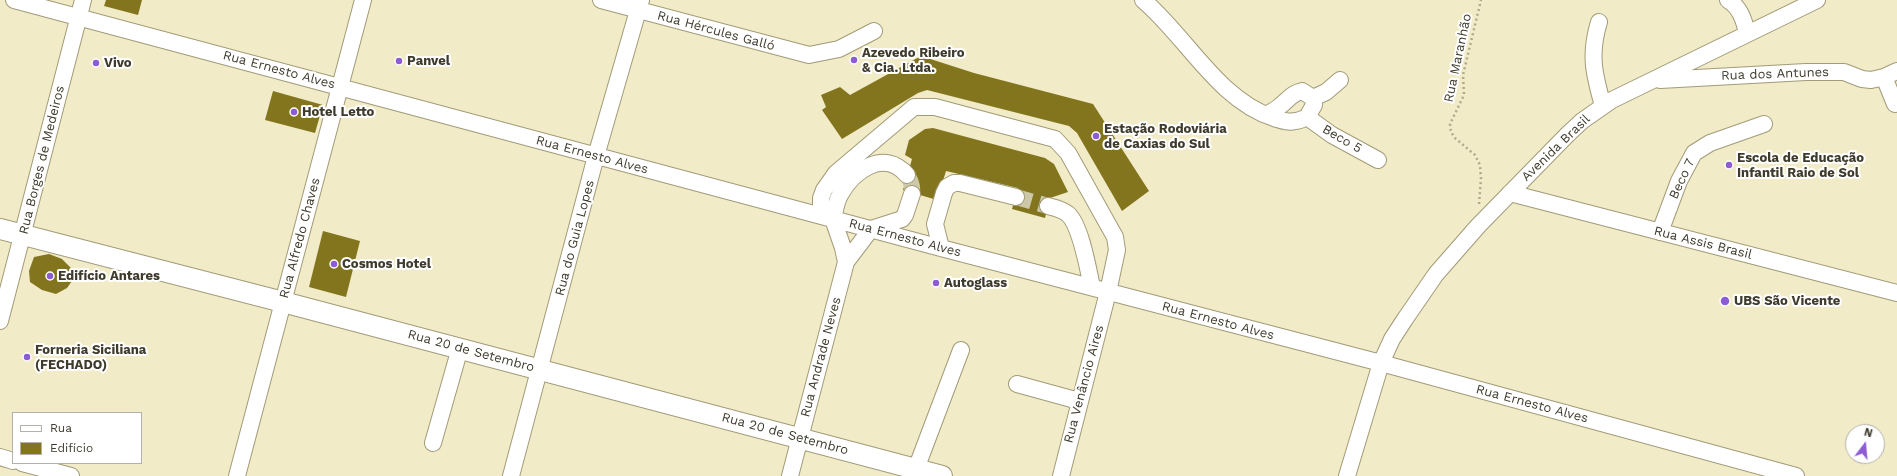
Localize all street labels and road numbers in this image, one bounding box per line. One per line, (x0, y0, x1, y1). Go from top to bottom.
street label: Rua Hércules Galló (656, 8, 776, 54)
street label: Rua Maranhão (1441, 12, 1475, 104)
street label: Rua Ernesto Alves (221, 48, 337, 92)
street label: Rua dos Antunes (1721, 64, 1829, 84)
street label: Rua Borges de Medeiros (16, 84, 68, 236)
street label: Avenida Brasil (1519, 111, 1593, 185)
street label: Beco 5 (1319, 121, 1365, 157)
street label: Rua Ernesto Alves (534, 133, 650, 177)
street label: Beco 7 (1666, 156, 1698, 202)
street label: Rua Alfredo Chaves (276, 176, 324, 300)
street label: Rua do Guia Lopes (552, 178, 598, 298)
street label: Rua Ernesto Alves (847, 216, 963, 260)
street label: Rua Assis Brasil (1652, 223, 1754, 263)
street label: Rua Andrade Neves (797, 295, 845, 419)
street label: Rua Ernesto Alves (1160, 299, 1276, 343)
street label: Rua Venâncio Aires (1061, 323, 1107, 445)
street label: Rua 20 de Setembro (406, 327, 536, 375)
street label: Rua Ernesto Alves (1474, 382, 1590, 426)
street label: Rua 20 de Setembro (720, 410, 850, 458)

